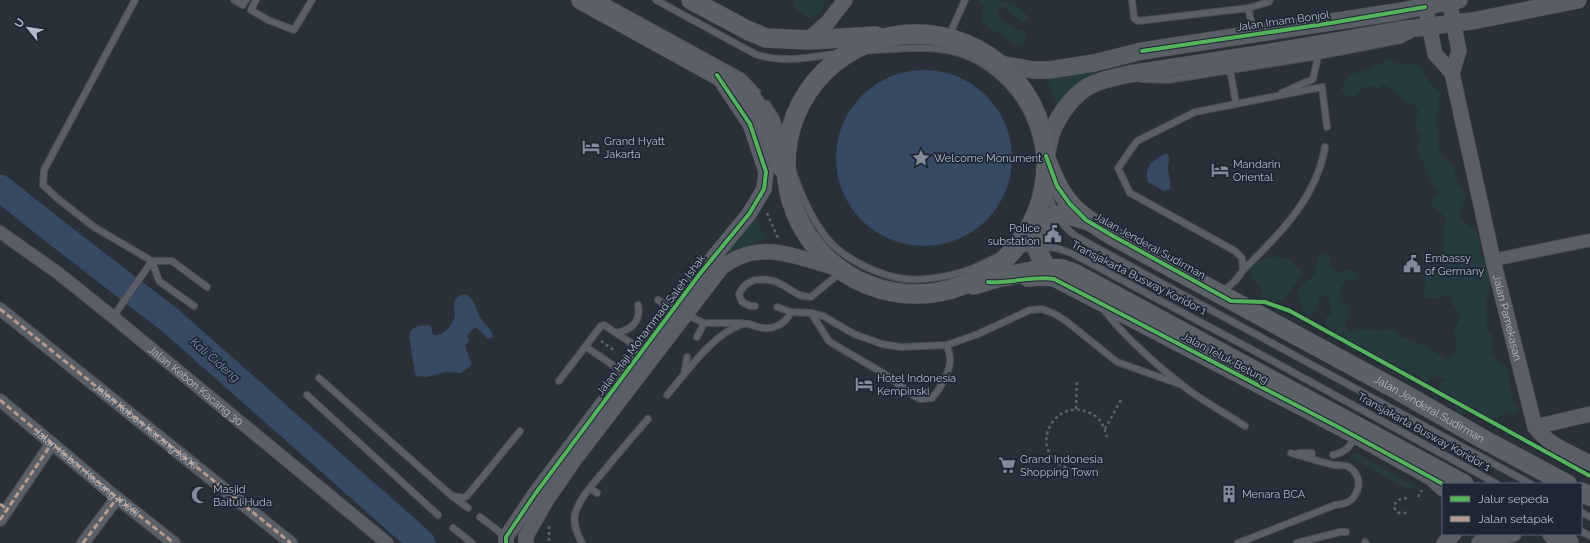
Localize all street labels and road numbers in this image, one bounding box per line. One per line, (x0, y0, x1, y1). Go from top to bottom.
street label: Jalan Imam Bonjol (1236, 8, 1330, 34)
street label: Jalan Jenderal Sudirman (1092, 210, 1208, 282)
street label: Transjakarta Busway Koridor 1 (1069, 238, 1209, 318)
street label: Jalan Haji Mohammad Saleh Ishak (594, 252, 708, 398)
street label: Jalan Pamekasan (1490, 273, 1525, 362)
street label: Jalan Teluk Betung (1179, 330, 1271, 386)
street label: Jalan Kebon Kacang 30 (146, 343, 246, 428)
street label: Jalan Jenderal Sudirman (1372, 372, 1487, 445)
street label: Jalan Kebon Kacang XXXI (91, 380, 200, 472)
street label: Transjakarta Busway Koridor 1 (1355, 390, 1493, 474)
street label: Jalan Kebon Kacang XXXII (32, 425, 142, 520)

